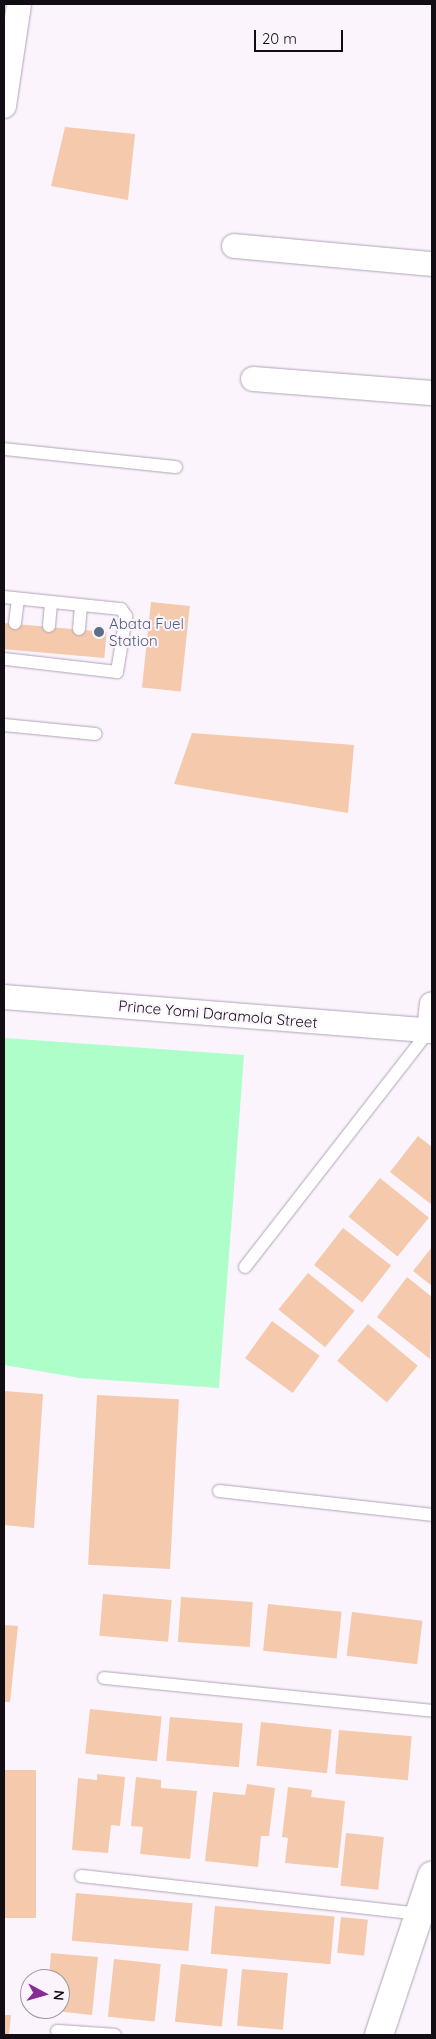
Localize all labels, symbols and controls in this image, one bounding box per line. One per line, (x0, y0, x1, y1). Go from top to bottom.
scale bar (256, 20, 345, 52)
text: 20 m (262, 29, 297, 48)
place label: Abata Fuel Station (109, 614, 184, 649)
marker: Abata Fuel Station (93, 626, 105, 638)
street label: Prince Yomi Daramola Street (118, 996, 318, 1032)
north arrow (20, 1969, 70, 2019)
text: N (49, 1989, 68, 2002)

